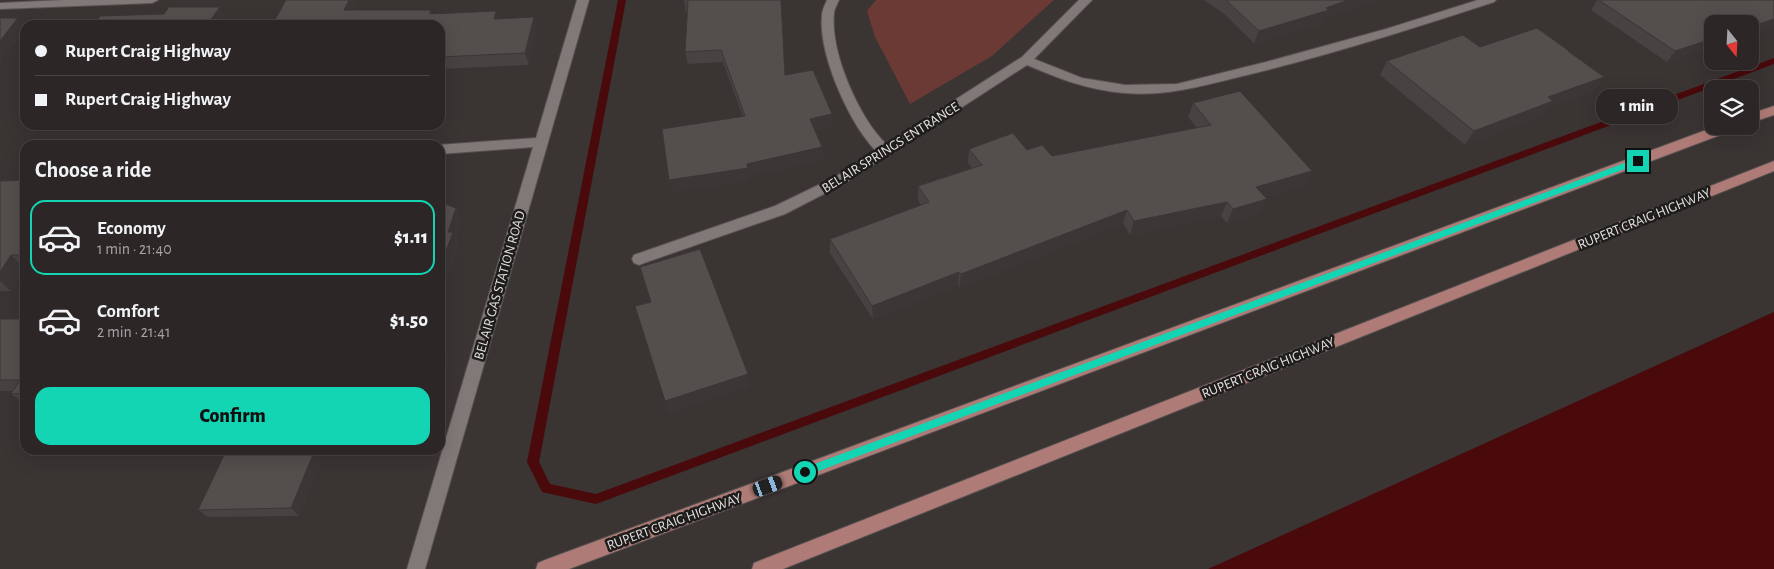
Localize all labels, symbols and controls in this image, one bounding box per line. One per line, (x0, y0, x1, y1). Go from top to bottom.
north arrow (1704, 15, 1759, 70)
map controls (1704, 15, 1759, 135)
text: Rupert Craig Highway (65, 42, 231, 61)
button: layers (1704, 80, 1759, 135)
callout: 1 min (1597, 89, 1679, 124)
text: Rupert Craig Highway (65, 90, 231, 109)
text: 1 min (1620, 98, 1654, 114)
street label: BEL AIR SPRINGS ENTRANCE (820, 100, 962, 196)
route end (1627, 150, 1649, 172)
text: Choose a ride (35, 159, 151, 181)
street label: RUPERT CRAIG HIGHWAY (1576, 186, 1713, 252)
street label: BEL AIR GAS STATION ROAD (472, 209, 528, 361)
icon: car (37, 215, 82, 260)
text: Economy (97, 219, 166, 238)
text: $1.11 (394, 228, 428, 247)
text: 1 min · 21:40 (97, 241, 172, 257)
icon: car (37, 298, 82, 343)
text: Comfort (97, 302, 159, 321)
text: $1.50 (390, 311, 428, 330)
text: 2 min · 21:41 (97, 324, 170, 340)
street label: RUPERT CRAIG HIGHWAY (1200, 335, 1337, 401)
button: Confirm (35, 387, 430, 445)
route start (794, 461, 816, 483)
car (751, 474, 784, 498)
street label: RUPERT CRAIG HIGHWAY (605, 491, 744, 553)

